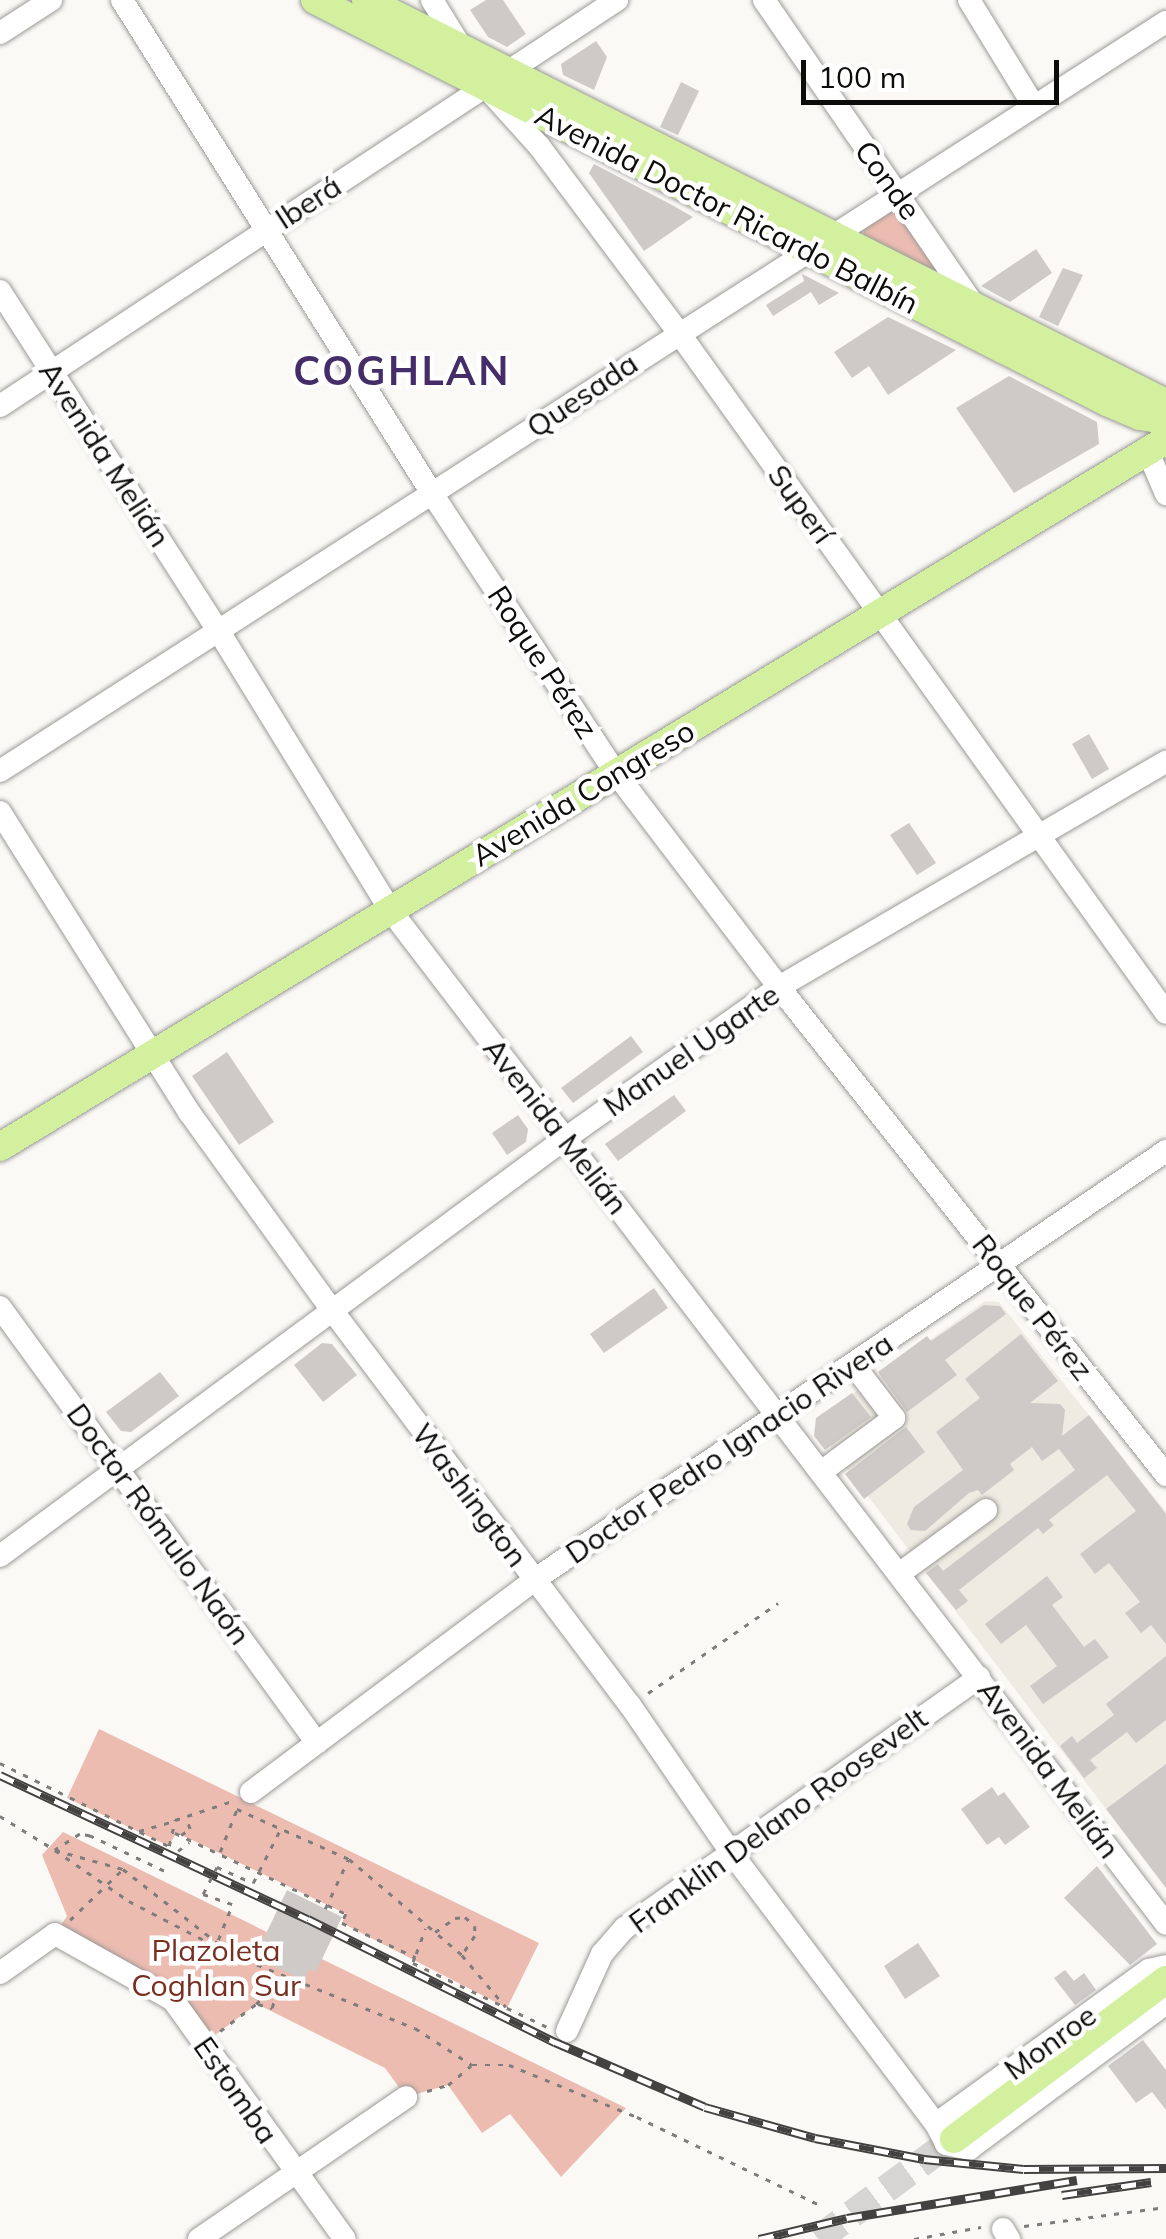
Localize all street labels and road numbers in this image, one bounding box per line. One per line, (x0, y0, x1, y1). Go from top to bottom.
street label: Avenida Doctor Ricardo Balbín (529, 96, 925, 322)
street label: Conde (847, 134, 929, 226)
street label: Iberá (268, 168, 348, 236)
street label: Quesada (520, 345, 644, 445)
street label: Avenida Melián (32, 355, 178, 553)
street label: Superí (760, 458, 842, 550)
street label: Roque Pérez (480, 579, 606, 745)
street label: Avenida Congreso (465, 712, 701, 874)
street label: Manuel Ugarte (596, 976, 786, 1124)
street label: Avenida Melián (476, 1031, 636, 1221)
street label: Roque Pérez (965, 1227, 1101, 1387)
street label: Doctor Pedro Ignacio Rivera (559, 1325, 899, 1571)
street label: Doctor Rómulo Naón (59, 1397, 259, 1651)
street label: Washington (404, 1416, 536, 1574)
street label: Avenida Melián (970, 1673, 1128, 1865)
street label: Franklin Delano Roosevelt (622, 1700, 934, 1940)
street label: Monroe (997, 1997, 1103, 2087)
street label: Estomba (186, 2030, 286, 2150)

